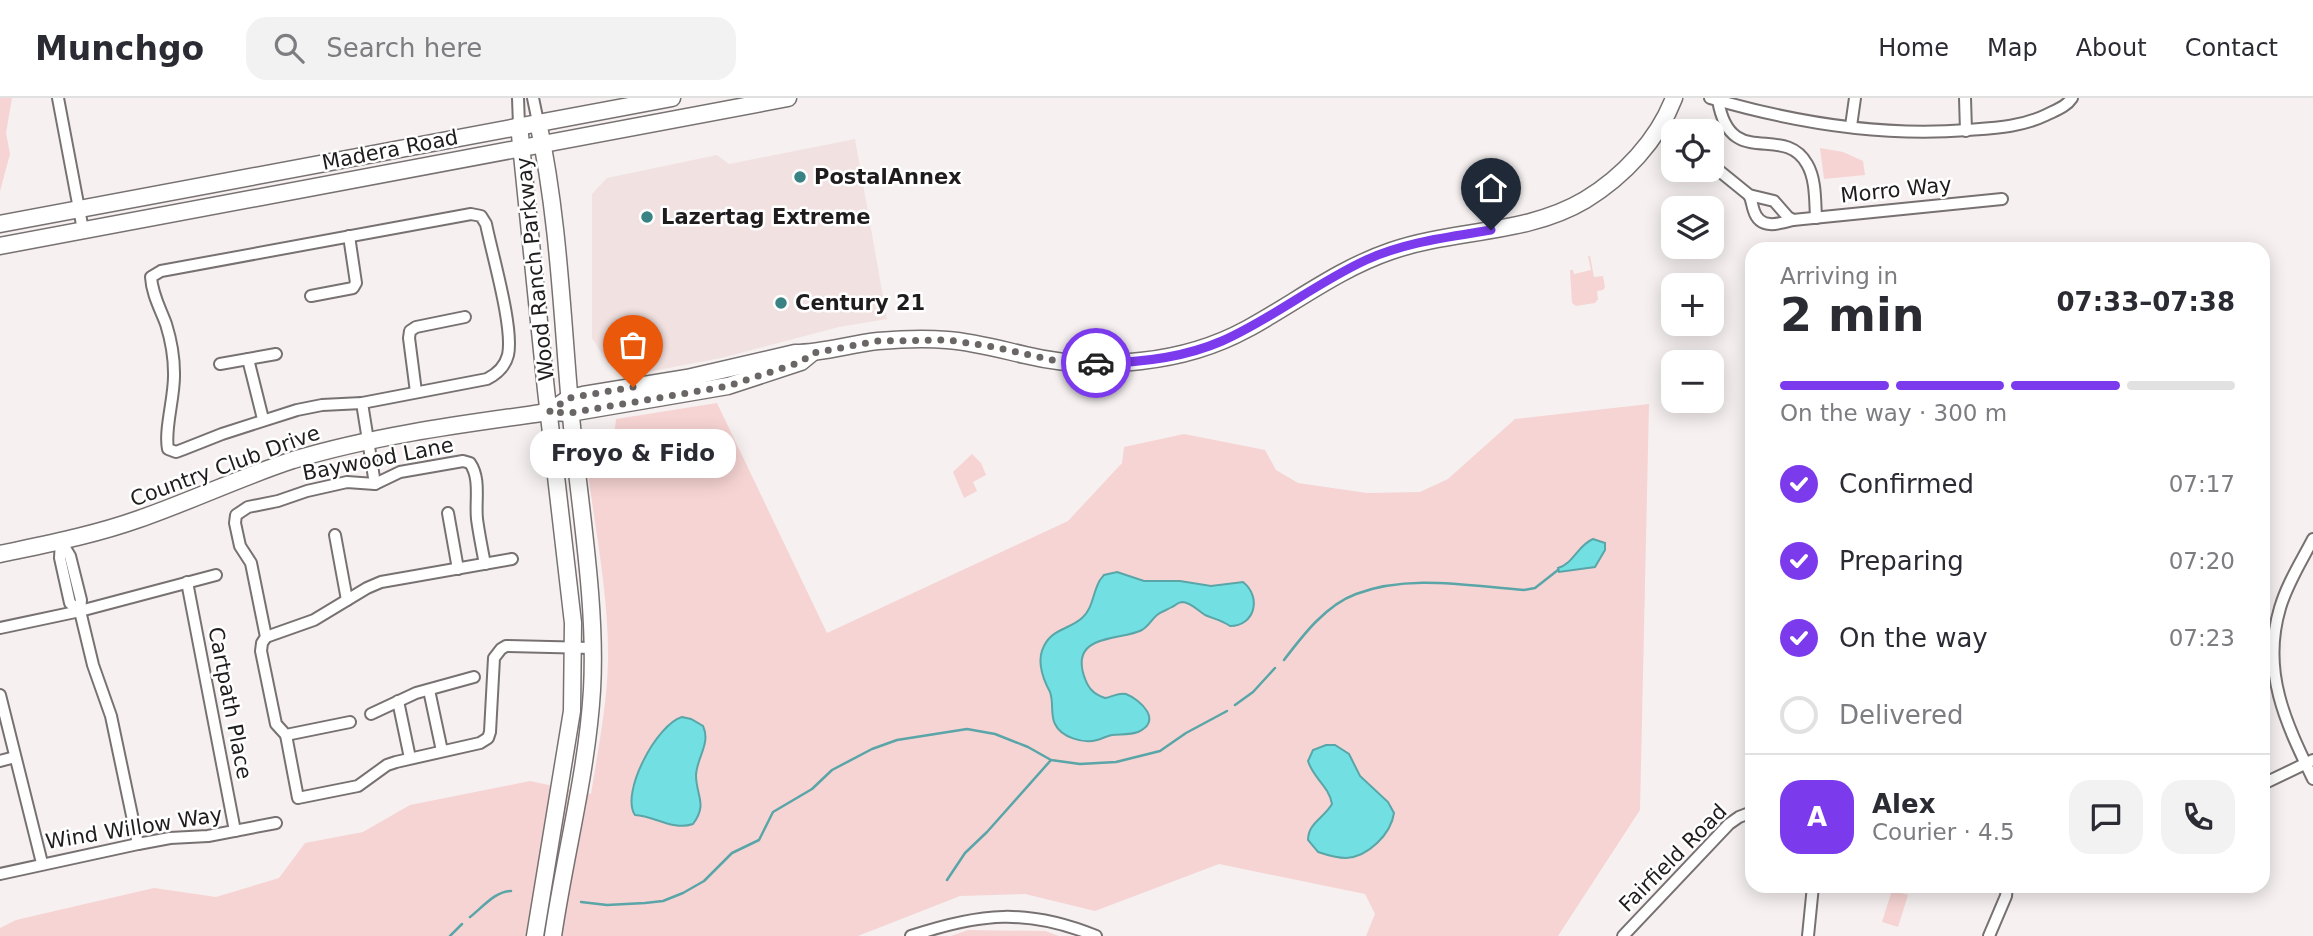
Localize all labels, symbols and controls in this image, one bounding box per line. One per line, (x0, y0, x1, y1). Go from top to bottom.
search box (246, 17, 736, 80)
text: Munchgo (35, 29, 204, 68)
icon: search (270, 29, 308, 67)
text: Search here (326, 33, 482, 63)
text: Home (1878, 34, 1949, 62)
text: Map (1987, 34, 2038, 62)
text: About (2076, 34, 2147, 62)
text: Contact (2185, 34, 2278, 62)
map controls (1661, 119, 1724, 413)
button: locate (1661, 119, 1724, 182)
street label: Madera Road (320, 125, 460, 175)
street label: Wood Ranch Parkway (511, 156, 559, 382)
pin (1461, 158, 1521, 230)
place label: PostalAnnex (814, 165, 962, 189)
marker: PostalAnnex (792, 169, 808, 185)
icon: home (1472, 169, 1510, 207)
street label: Morro Way (1839, 172, 1953, 208)
button: layers (1661, 196, 1724, 259)
place label: Lazertag Extreme (661, 205, 871, 229)
marker: Lazertag Extreme (639, 209, 655, 225)
text: Arriving in (1780, 263, 1898, 289)
button: + (1661, 273, 1724, 336)
text: 07:33–07:38 (2056, 287, 2235, 317)
text: 2 min (1780, 288, 1924, 342)
place label: Century 21 (795, 291, 925, 315)
marker: Century 21 (773, 295, 789, 311)
pin (603, 315, 663, 387)
icon: bag (614, 326, 652, 364)
courier (1061, 328, 1131, 398)
icon: car (1077, 344, 1115, 382)
button: − (1661, 350, 1724, 413)
text: On the way · 300 m (1780, 400, 2007, 426)
street label: Country Club Drive (127, 421, 323, 511)
callout: Froyo & Fido (530, 429, 736, 478)
street label: Baywood Lane (300, 433, 456, 485)
text: Froyo & Fido (551, 440, 715, 466)
icon: check (1780, 465, 1818, 503)
text: Confirmed (1839, 469, 1974, 499)
text: 07:17 (2169, 471, 2235, 497)
icon: check (1780, 542, 1818, 580)
text: Preparing (1839, 546, 1964, 576)
text: 07:20 (2169, 548, 2235, 574)
icon: check (1780, 619, 1818, 657)
text: On the way (1839, 623, 1988, 653)
street label: Cartpath Place (203, 625, 257, 781)
text: 07:23 (2169, 625, 2235, 651)
text: Delivered (1839, 700, 1963, 730)
button: chat (2069, 780, 2143, 854)
button: phone (2161, 780, 2235, 854)
text: Alex (1872, 789, 1935, 819)
street label: Fairfield Road (1614, 799, 1732, 917)
street label: Wind Willow Way (44, 802, 224, 854)
text: A (1807, 802, 1827, 832)
text: Courier · 4.5 (1872, 819, 2015, 845)

